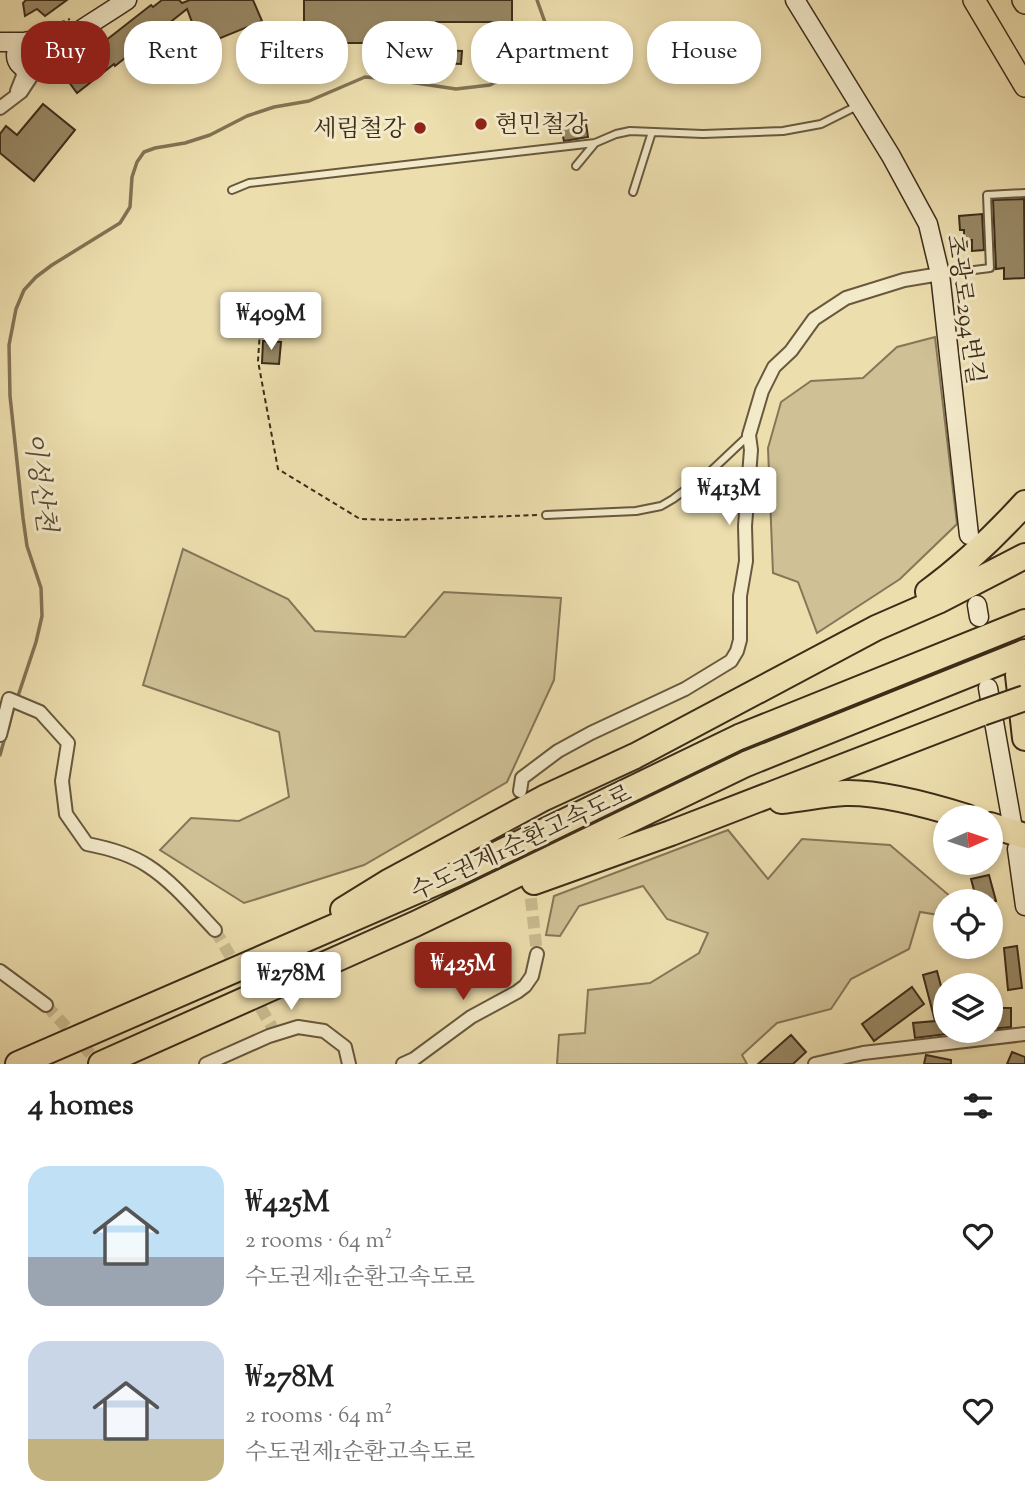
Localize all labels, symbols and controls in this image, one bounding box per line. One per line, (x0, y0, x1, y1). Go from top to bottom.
chip: Buy (21, 21, 110, 84)
chip: Rent (124, 21, 222, 84)
chip: Filters (236, 21, 348, 84)
chip: New (362, 21, 457, 84)
chip: Apartment (471, 21, 633, 84)
chip: House (647, 21, 761, 84)
place label: 현민철강 (495, 109, 589, 143)
place label: 세림철강 (313, 113, 407, 147)
marker: 현민철강 (473, 116, 489, 132)
marker: 세림철강 (412, 120, 428, 136)
street label: 초광로294번길 (937, 232, 991, 386)
pin: ₩409M (222, 292, 320, 352)
text: ₩409M (236, 298, 306, 331)
water label: 이성산천 (13, 430, 64, 537)
pin: ₩413M (680, 468, 778, 527)
text: ₩413M (697, 473, 761, 506)
street label: 수도권제1순환고속도로 (406, 778, 638, 910)
north arrow (933, 805, 1003, 875)
map controls (933, 805, 1003, 1043)
button: locate (933, 889, 1003, 959)
pin: ₩425M (414, 942, 512, 1002)
text: ₩425M (431, 948, 495, 981)
pin: ₩278M (242, 953, 340, 1012)
text: ₩278M (257, 958, 325, 991)
button: layers (933, 973, 1003, 1043)
text: 4 homes (28, 1085, 134, 1128)
icon: filters (959, 1087, 997, 1125)
text: ₩425M (245, 1182, 330, 1225)
icon: home (84, 1194, 168, 1278)
icon: heart (959, 1217, 997, 1255)
text: 2 rooms · 64 m² (245, 1225, 392, 1258)
text: 수도권제1순환고속도로 (245, 1262, 475, 1295)
text: ₩278M (245, 1357, 334, 1400)
icon: home (84, 1369, 168, 1453)
icon: heart (959, 1392, 997, 1430)
text: 2 rooms · 64 m² (245, 1400, 392, 1433)
text: 수도권제1순환고속도로 (245, 1437, 475, 1470)

